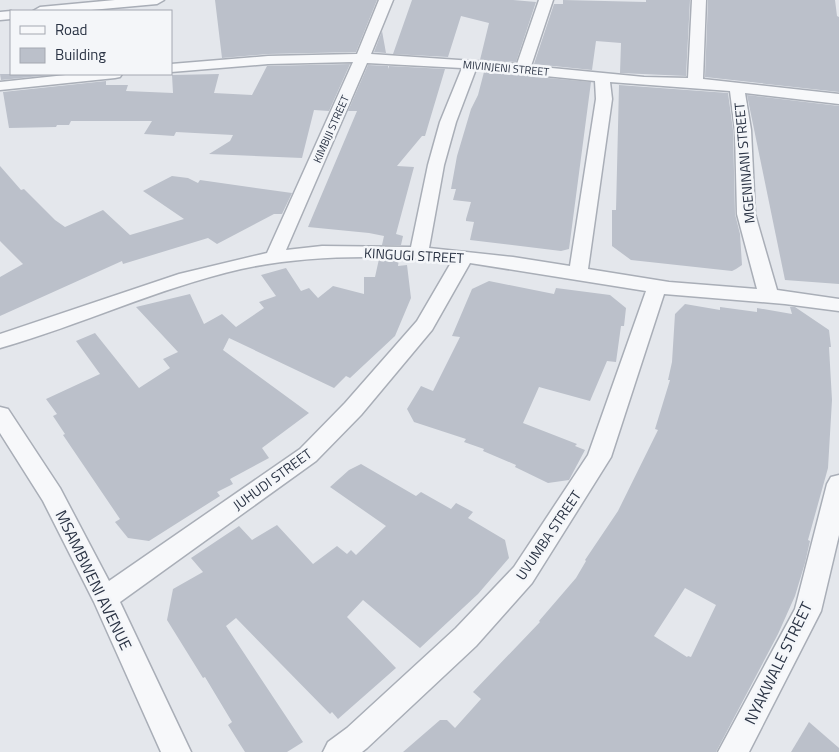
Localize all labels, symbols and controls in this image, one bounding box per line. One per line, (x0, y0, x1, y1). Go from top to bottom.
legend (10, 10, 172, 75)
text: Road (55, 18, 87, 41)
text: Building (55, 43, 106, 66)
street label: MIVINJENI STREET (462, 56, 550, 80)
street label: KIMBIJI STREET (309, 92, 353, 165)
street label: MGENINANI STREET (728, 101, 760, 224)
street label: KINGUGI STREET (363, 242, 465, 268)
street label: JUHUDI STREET (228, 443, 317, 515)
street label: UVUMBA STREET (510, 485, 586, 584)
street label: MSAMBWENI AVENUE (50, 506, 138, 654)
street label: NYAKWALE STREET (738, 597, 818, 728)

